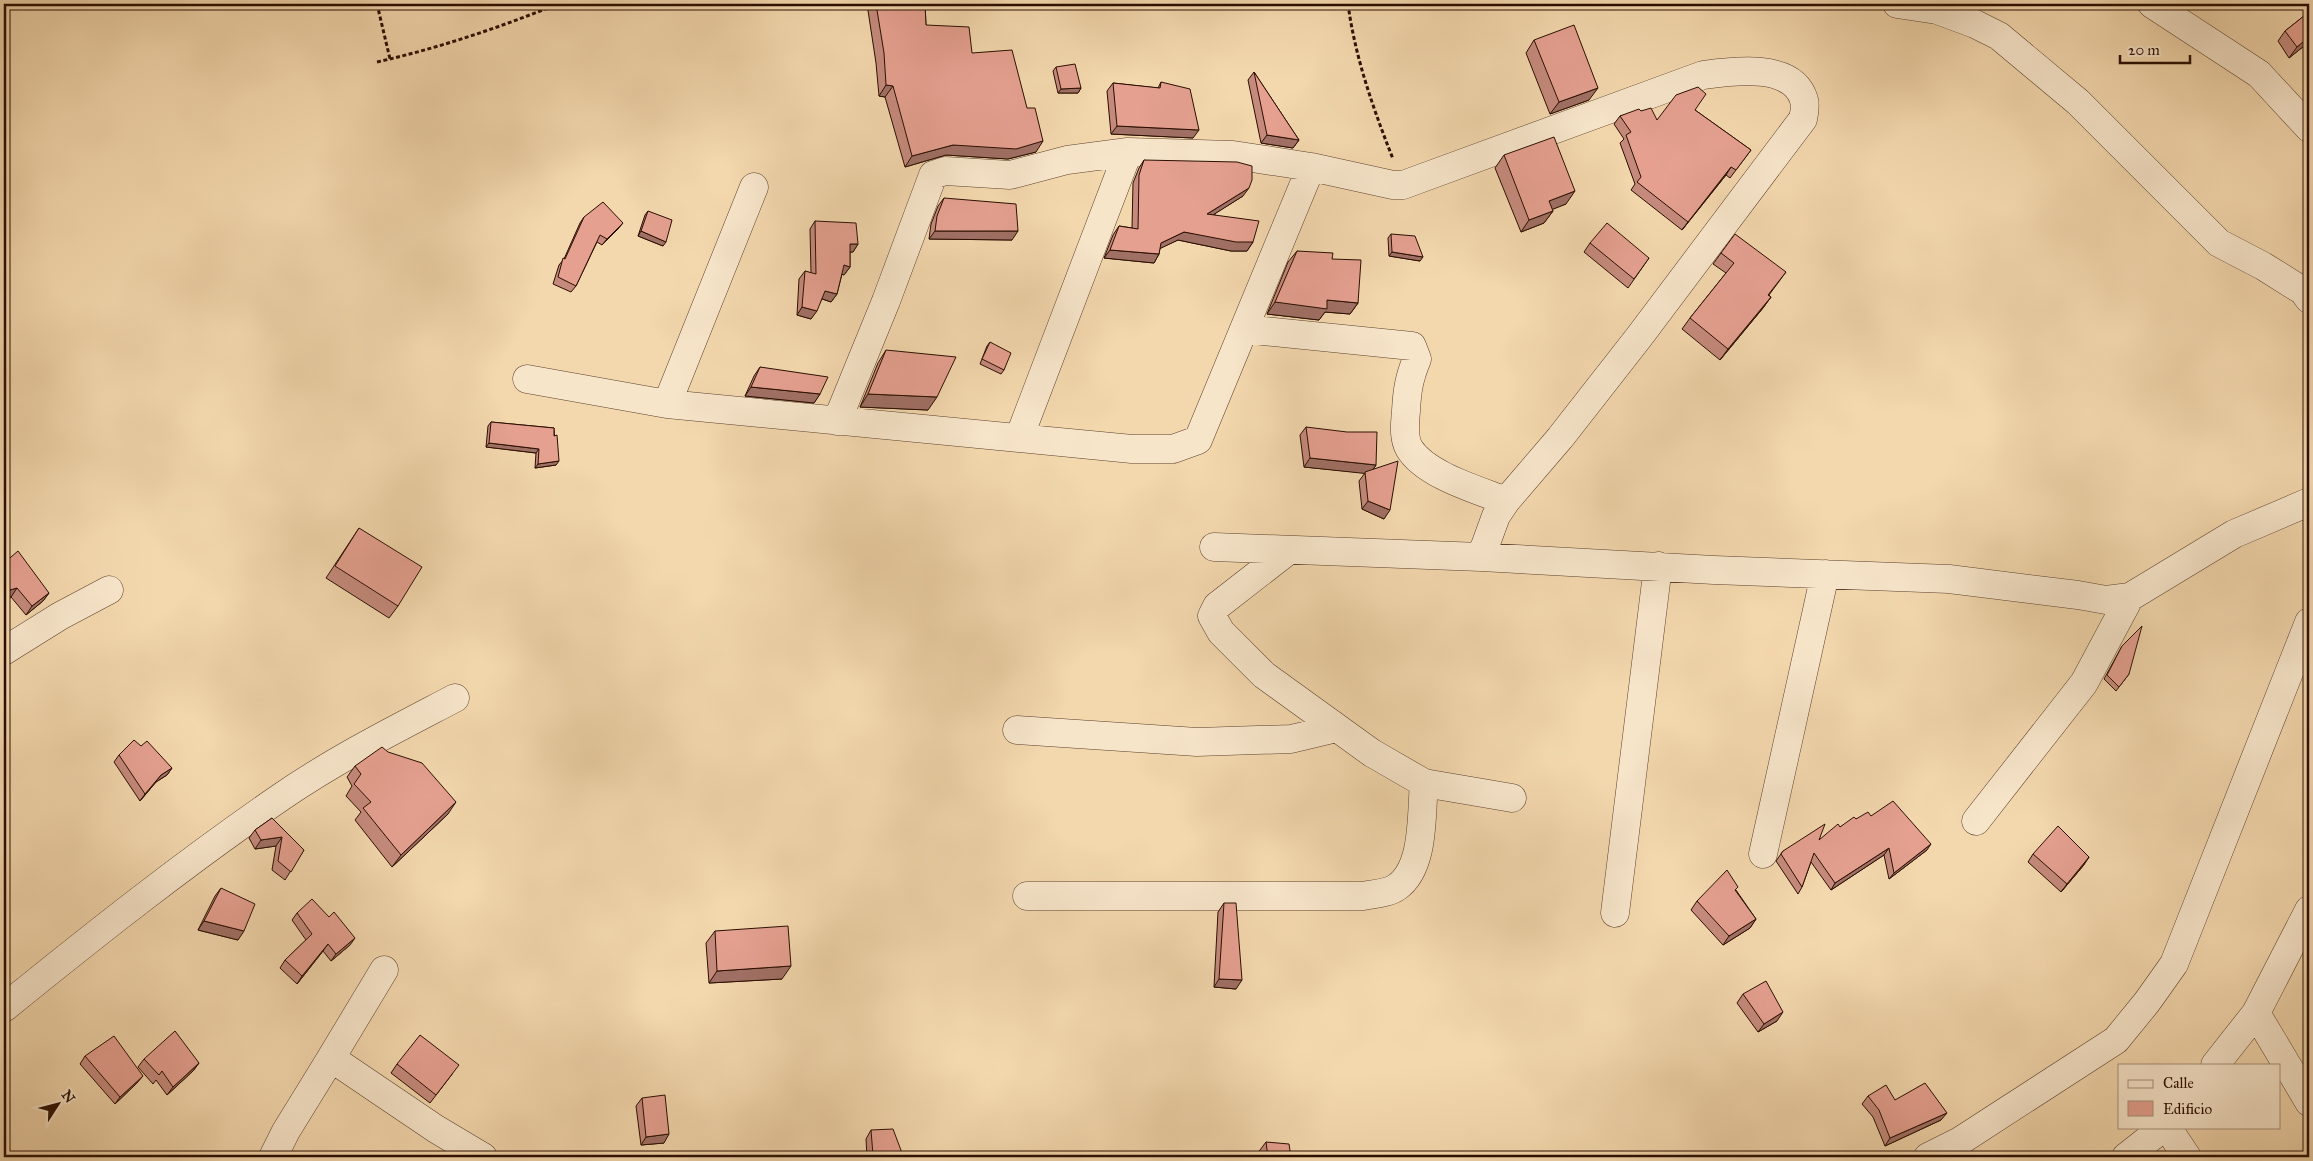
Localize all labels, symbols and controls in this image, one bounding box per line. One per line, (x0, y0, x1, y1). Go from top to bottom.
scale bar (2120, 32, 2190, 64)
text: 20 m (2128, 41, 2160, 59)
legend (2118, 1064, 2280, 1128)
text: Calle (2163, 1074, 2194, 1092)
north arrow (32, 1078, 82, 1128)
text: N (58, 1087, 79, 1107)
text: Edificio (2163, 1100, 2212, 1118)

